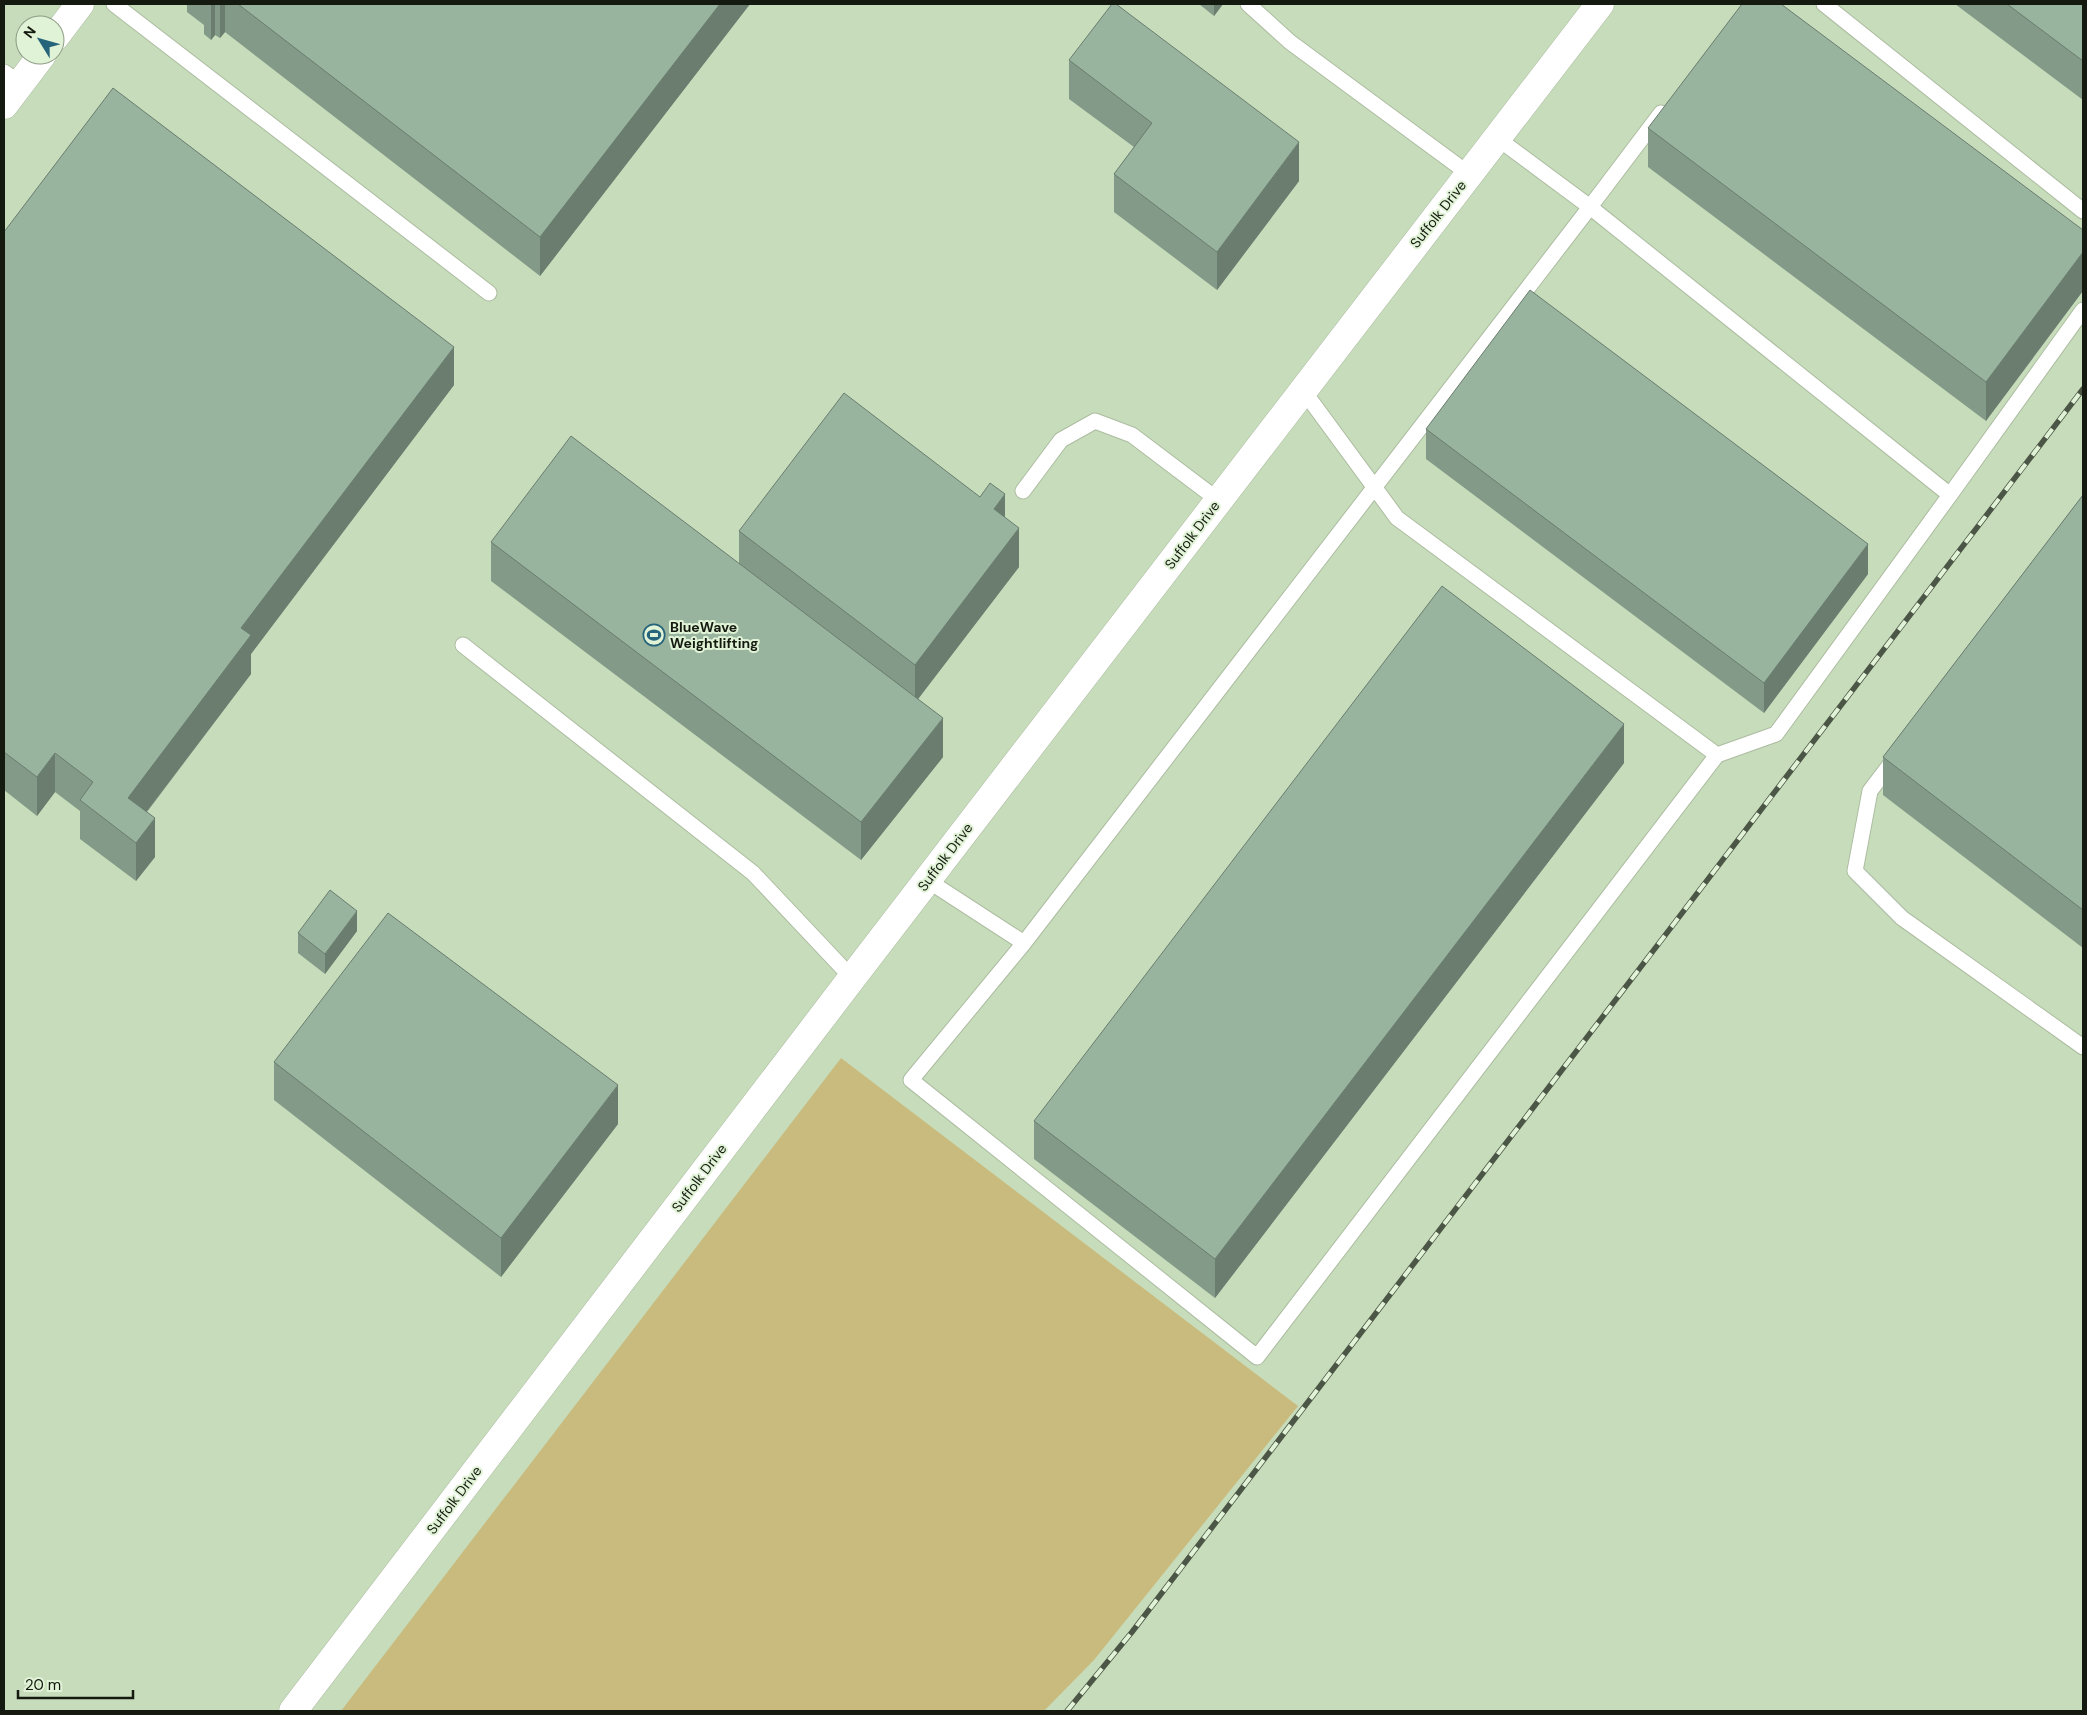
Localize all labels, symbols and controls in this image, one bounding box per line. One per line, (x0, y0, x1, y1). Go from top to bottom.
north arrow (15, 15, 65, 65)
text: N (19, 23, 40, 42)
street label: Suffolk Drive (1406, 177, 1470, 251)
street label: Suffolk Drive (1161, 497, 1224, 573)
place label: BlueWave Weightlifting (670, 618, 758, 652)
sports icon: BlueWave Weightlifting (642, 623, 666, 647)
street label: Suffolk Drive (914, 819, 977, 895)
street label: Suffolk Drive (668, 1140, 731, 1216)
street label: Suffolk Drive (423, 1462, 486, 1538)
scale bar (18, 1668, 132, 1700)
text: 20 m (25, 1675, 61, 1695)

